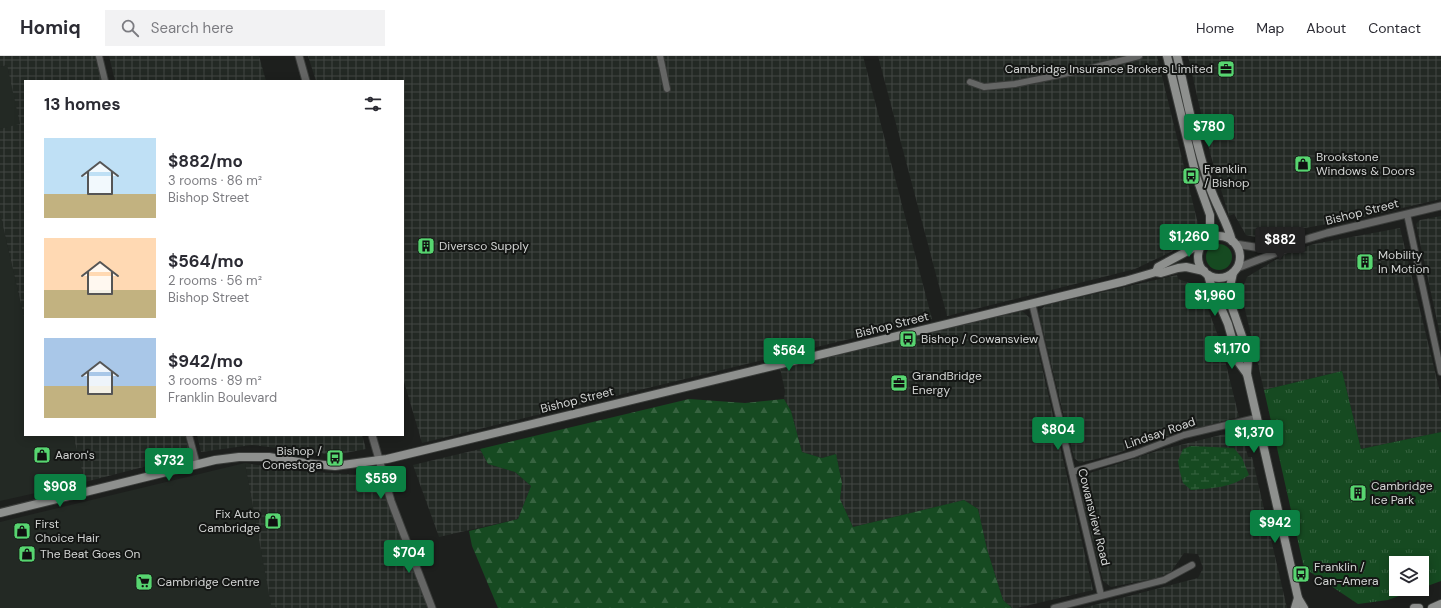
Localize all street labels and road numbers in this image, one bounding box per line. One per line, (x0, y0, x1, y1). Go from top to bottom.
street label: Bishop Street (1324, 195, 1401, 229)
street label: Bishop Street (854, 308, 931, 342)
street label: Bishop Street (539, 383, 616, 417)
street label: Lindsay Road (1123, 413, 1197, 453)
street label: Cowansview Road (1074, 467, 1114, 567)

